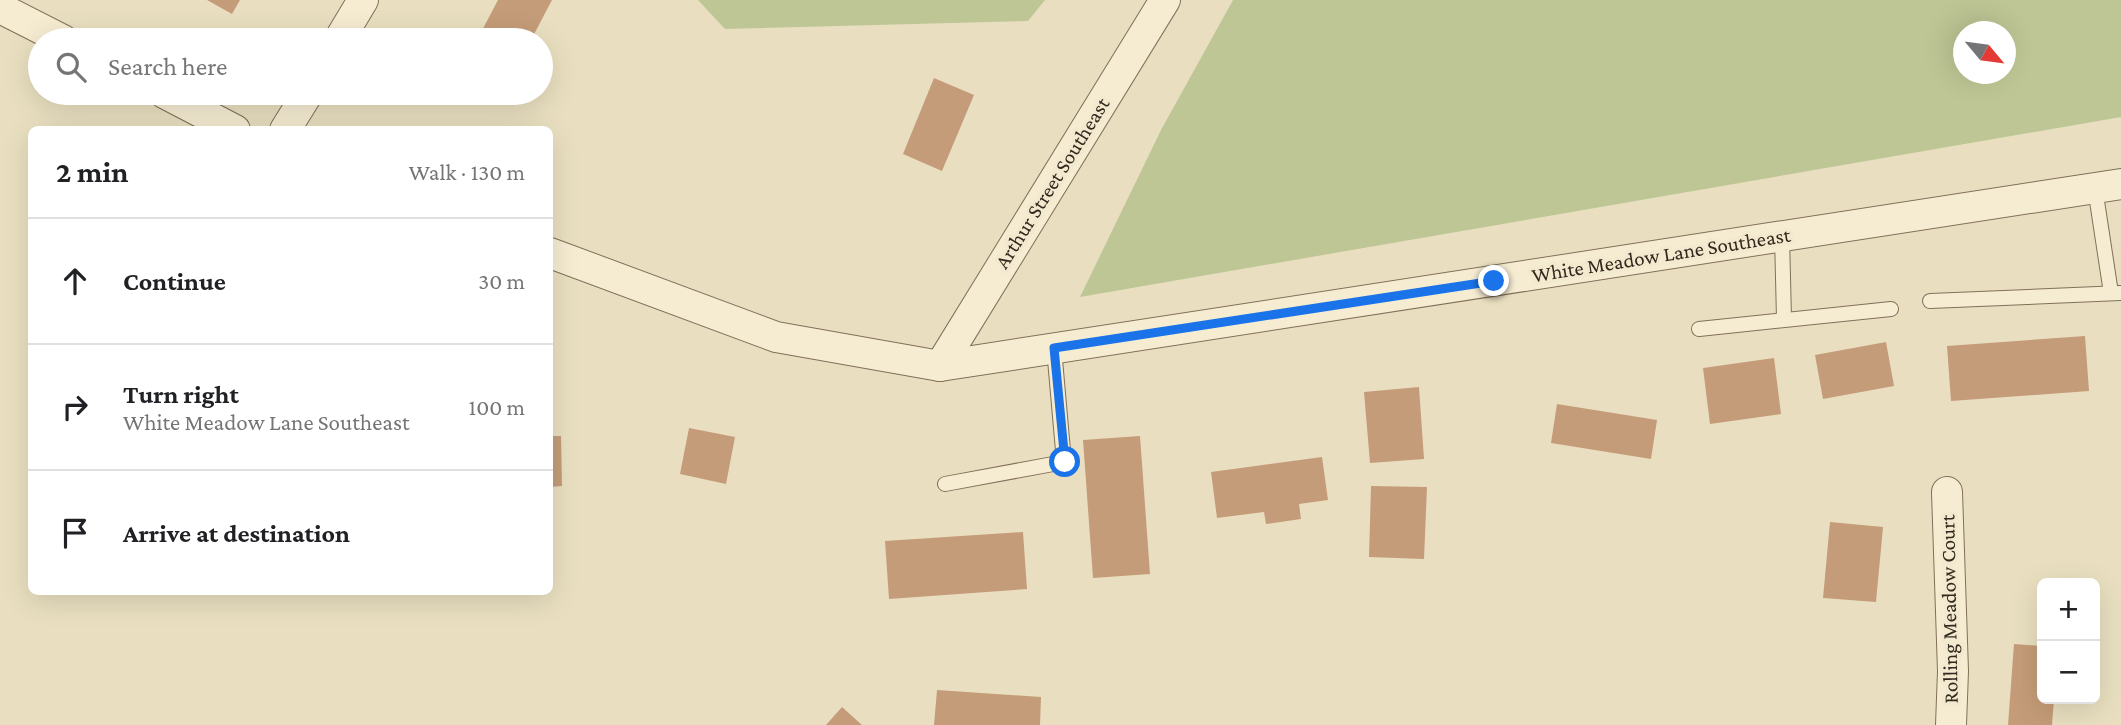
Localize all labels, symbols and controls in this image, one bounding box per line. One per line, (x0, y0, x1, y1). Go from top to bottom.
north arrow (1953, 21, 2016, 84)
search box (28, 28, 553, 105)
icon: search (52, 48, 90, 86)
text: Search here (108, 52, 227, 81)
street label: Arthur Street Southeast (990, 92, 1115, 273)
text: 2 min (56, 155, 128, 188)
text: Walk · 130 m (409, 159, 525, 185)
street label: White Meadow Lane Southeast (1530, 223, 1793, 287)
icon: ahead (56, 262, 94, 300)
route end (1478, 265, 1509, 296)
text: Continue (123, 267, 226, 296)
text: 30 m (478, 268, 525, 294)
text: Turn right (123, 380, 239, 409)
icon: right (56, 388, 94, 426)
text: 100 m (469, 394, 525, 420)
text: White Meadow Lane Southeast (123, 409, 410, 435)
route start (1049, 446, 1080, 477)
street label: Rolling Meadow Court (1935, 513, 1963, 704)
icon: arrive (56, 514, 94, 552)
text: Arrive at destination (123, 519, 350, 548)
map controls (2037, 578, 2100, 704)
button: + (2037, 578, 2100, 641)
button: − (2037, 641, 2100, 704)

